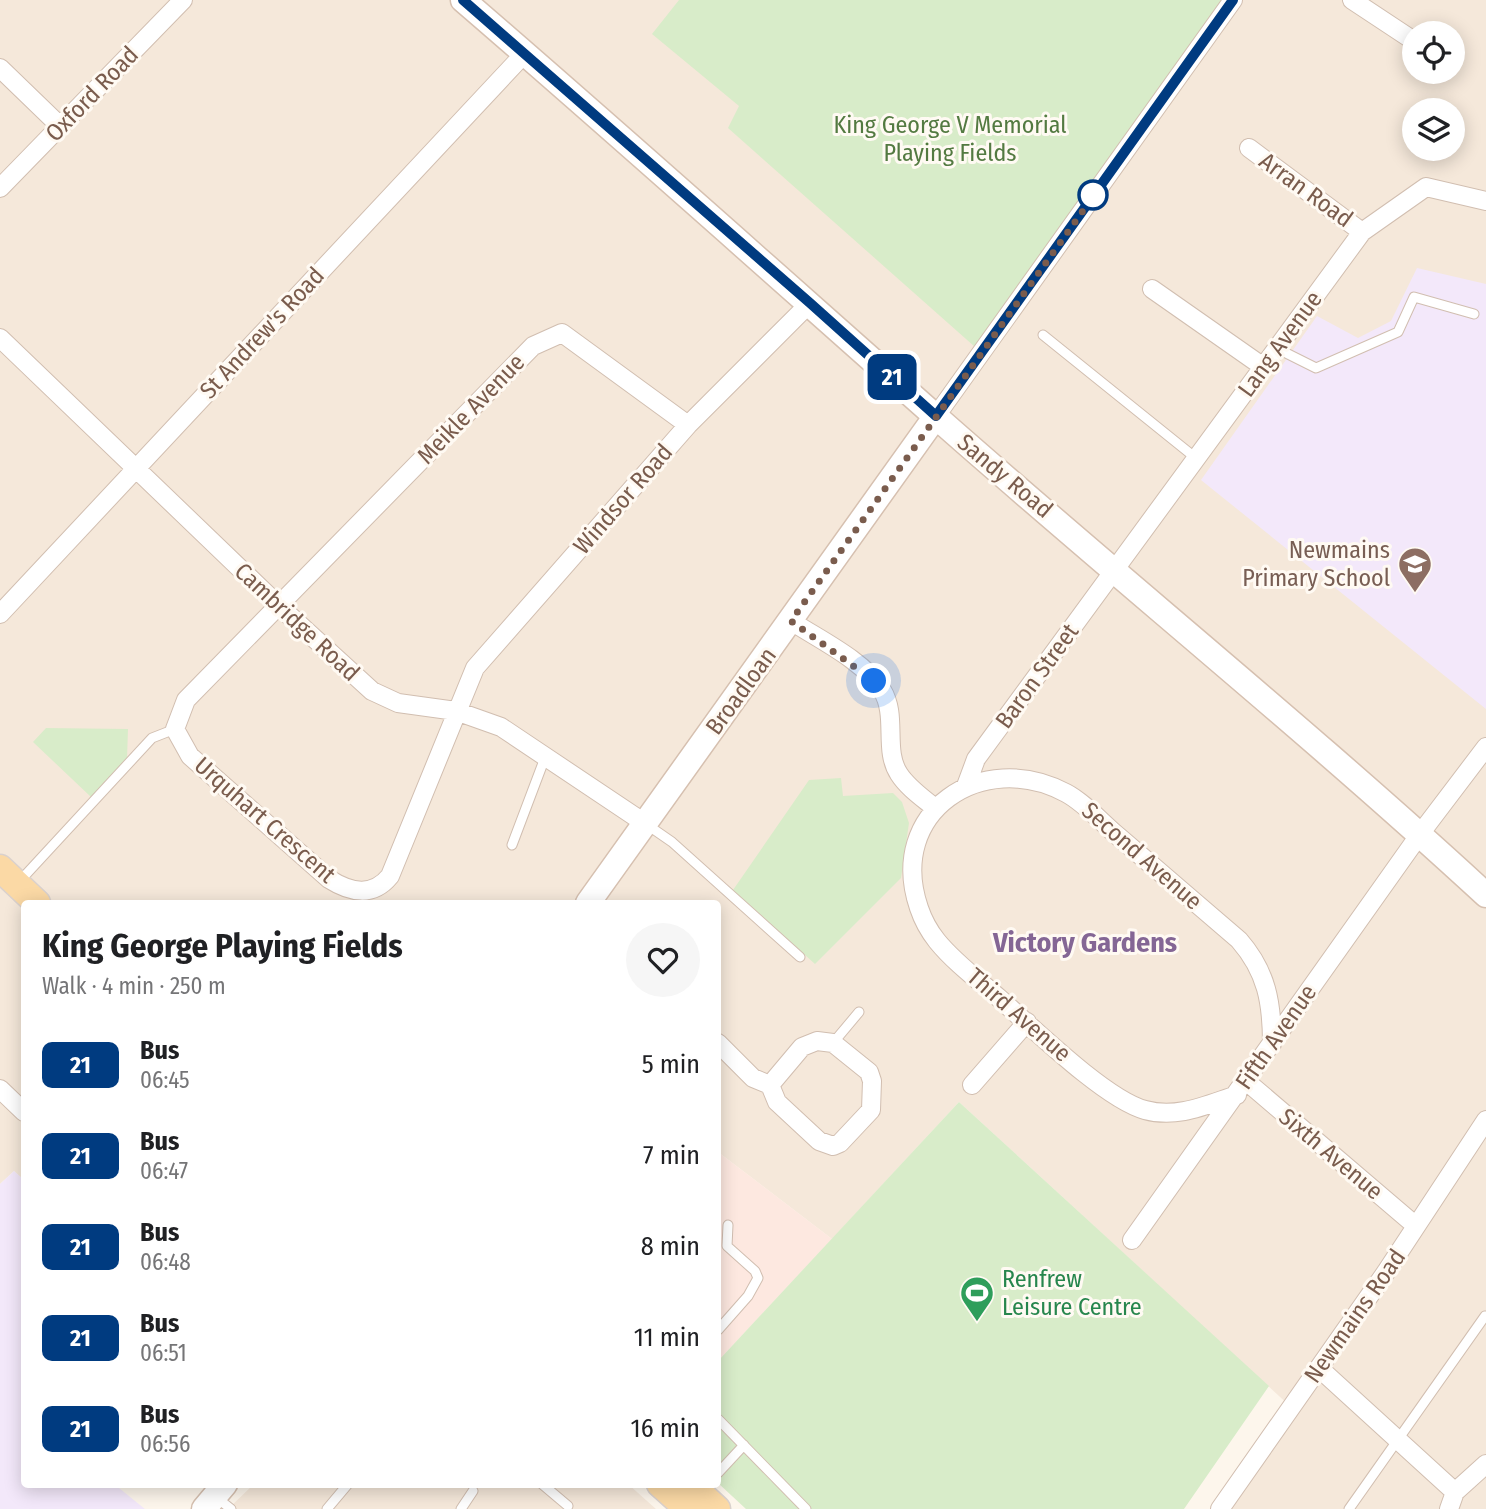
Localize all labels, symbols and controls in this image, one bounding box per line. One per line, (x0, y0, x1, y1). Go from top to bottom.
map controls (1402, 21, 1465, 161)
button: locate (1402, 21, 1465, 84)
street label: Oxford Road (40, 41, 144, 147)
button: layers (1402, 98, 1465, 161)
park label: King George V Memorial Playing Fields (833, 111, 1067, 167)
street label: Arran Road (1254, 147, 1358, 233)
unlabelled marker (1078, 180, 1108, 210)
street label: St Andrew's Road (194, 262, 330, 404)
street label: Lang Avenue (1232, 286, 1328, 402)
street label: Meikle Avenue (412, 348, 530, 470)
line badge: 21 (860, 354, 924, 400)
text: 21 (882, 363, 902, 391)
street label: Sandy Road (952, 428, 1058, 524)
street label: Windsor Road (568, 438, 678, 560)
place label: Newmains Primary School (1242, 536, 1390, 592)
school or university icon: Newmains Primary School (1396, 545, 1434, 594)
street label: Cambridge Road (229, 557, 365, 687)
street label: Baron Street (990, 618, 1084, 734)
street label: Broadloan (700, 642, 782, 740)
your location (856, 663, 891, 698)
street label: Urquhart Crescent (189, 751, 341, 889)
street label: Second Avenue (1076, 796, 1208, 916)
button: heart (626, 923, 700, 997)
text: King George Playing Fields (42, 926, 403, 966)
district label: Victory Gardens (992, 926, 1177, 959)
street label: Third Avenue (961, 962, 1077, 1068)
text: Walk · 4 min · 250 m (42, 972, 226, 1000)
street label: Fifth Avenue (1230, 979, 1322, 1095)
text: Bus (140, 1035, 179, 1066)
text: 5 min (642, 1049, 700, 1080)
text: 21 (70, 1051, 91, 1079)
text: 06:45 (140, 1066, 190, 1094)
street label: Sixth Avenue (1273, 1103, 1389, 1205)
text: Bus (140, 1126, 179, 1157)
text: 7 min (643, 1140, 700, 1171)
text: 21 (70, 1142, 91, 1170)
text: 06:47 (140, 1157, 188, 1185)
text: Bus (140, 1217, 179, 1248)
text: 8 min (641, 1231, 700, 1262)
text: 21 (70, 1233, 91, 1261)
street label: Newmains Road (1299, 1244, 1411, 1388)
text: 06:48 (140, 1248, 191, 1276)
place label: Renfrew Leisure Centre (1002, 1265, 1142, 1321)
sports icon: Renfrew Leisure Centre (958, 1274, 996, 1323)
text: Bus (140, 1308, 179, 1339)
text: 11 min (634, 1322, 700, 1353)
text: 21 (70, 1324, 91, 1352)
text: 06:51 (140, 1339, 187, 1367)
text: Bus (140, 1399, 179, 1430)
text: 16 min (631, 1413, 700, 1444)
text: 21 (70, 1415, 91, 1443)
text: 06:56 (140, 1430, 190, 1458)

